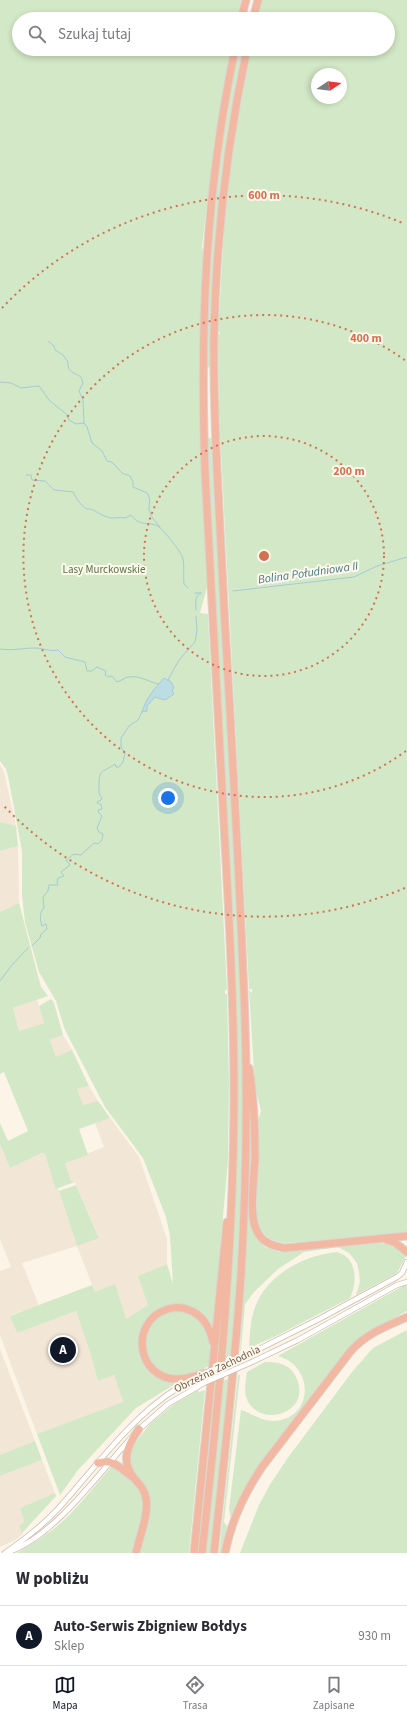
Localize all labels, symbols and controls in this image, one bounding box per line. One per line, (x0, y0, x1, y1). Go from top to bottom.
search box (12, 12, 395, 56)
icon: search (26, 23, 48, 45)
text: Szukaj tutaj (58, 24, 131, 45)
north arrow (311, 68, 347, 104)
text: 600 m (248, 187, 280, 204)
text: 400 m (350, 330, 382, 347)
text: 200 m (333, 463, 365, 480)
centre of rings (257, 549, 271, 563)
water label: Bolina Południowa II (257, 558, 359, 588)
park label: Lasy Murckowskie (63, 562, 146, 577)
your location (158, 788, 178, 808)
pin: A (50, 1335, 76, 1365)
street label: Obrzeżna Zachodnia (171, 1342, 263, 1396)
text: W pobliżu (16, 1567, 89, 1591)
text: Auto-Serwis Zbigniew Bołdys (54, 1616, 247, 1637)
text: A (25, 1627, 33, 1645)
text: 930 m (358, 1627, 391, 1645)
text: Sklep (54, 1637, 84, 1655)
tab: Mapa (53, 1674, 78, 1713)
tab: Trasa (183, 1674, 207, 1713)
tab: Zapisane (313, 1674, 354, 1713)

